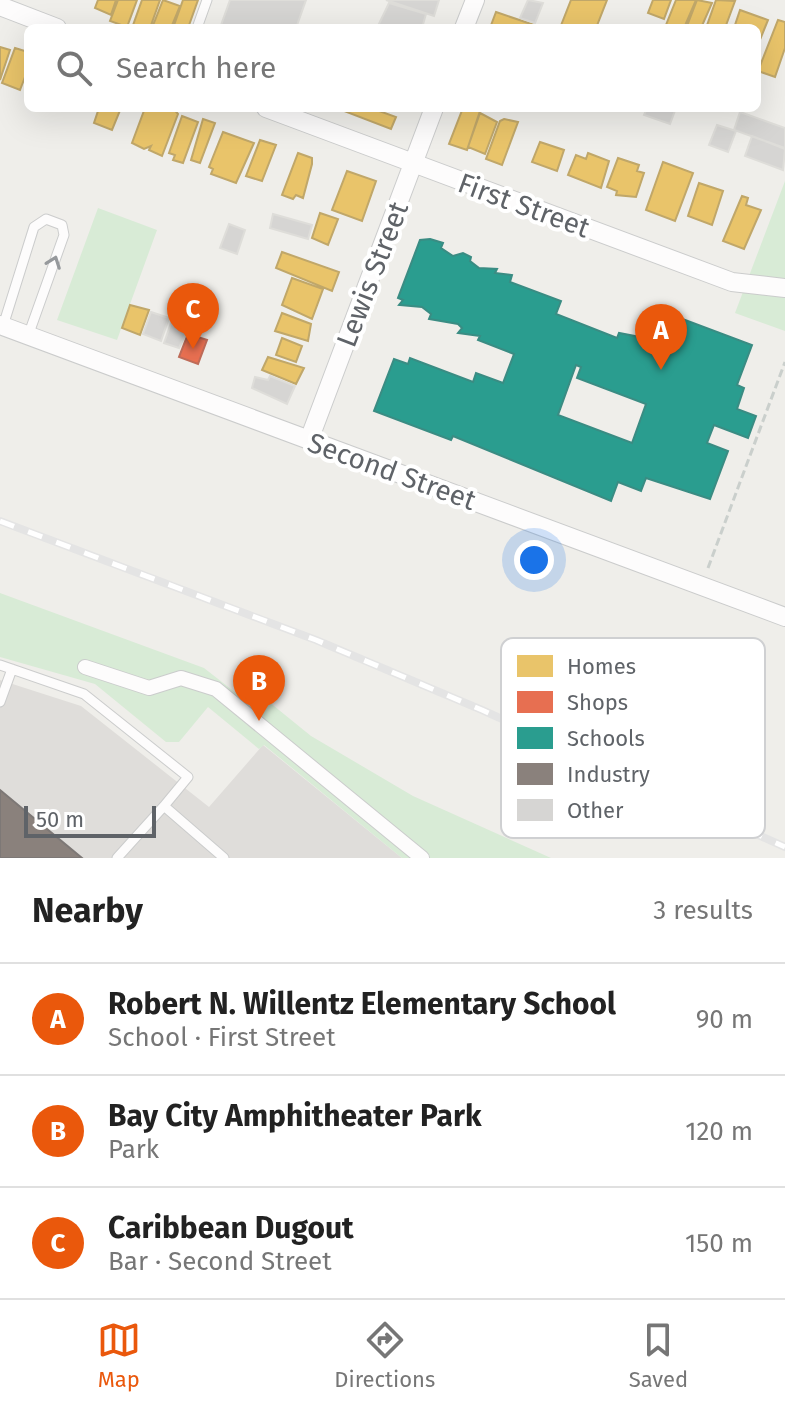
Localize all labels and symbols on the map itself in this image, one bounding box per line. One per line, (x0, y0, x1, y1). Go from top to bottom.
street label: First Street (454, 166, 595, 245)
street label: Lewis Street (330, 196, 416, 351)
one-way arrow (44, 256, 61, 270)
pin: C (167, 283, 219, 349)
pin: A (635, 304, 687, 370)
street label: Second Street (303, 426, 481, 517)
your location (514, 540, 554, 580)
legend (501, 638, 765, 838)
text: Homes (567, 653, 636, 680)
pin: B (233, 655, 285, 721)
text: Shops (567, 689, 628, 716)
text: Schools (567, 725, 645, 752)
text: Industry (567, 761, 650, 788)
text: Other (567, 797, 624, 824)
scale bar (24, 802, 156, 838)

